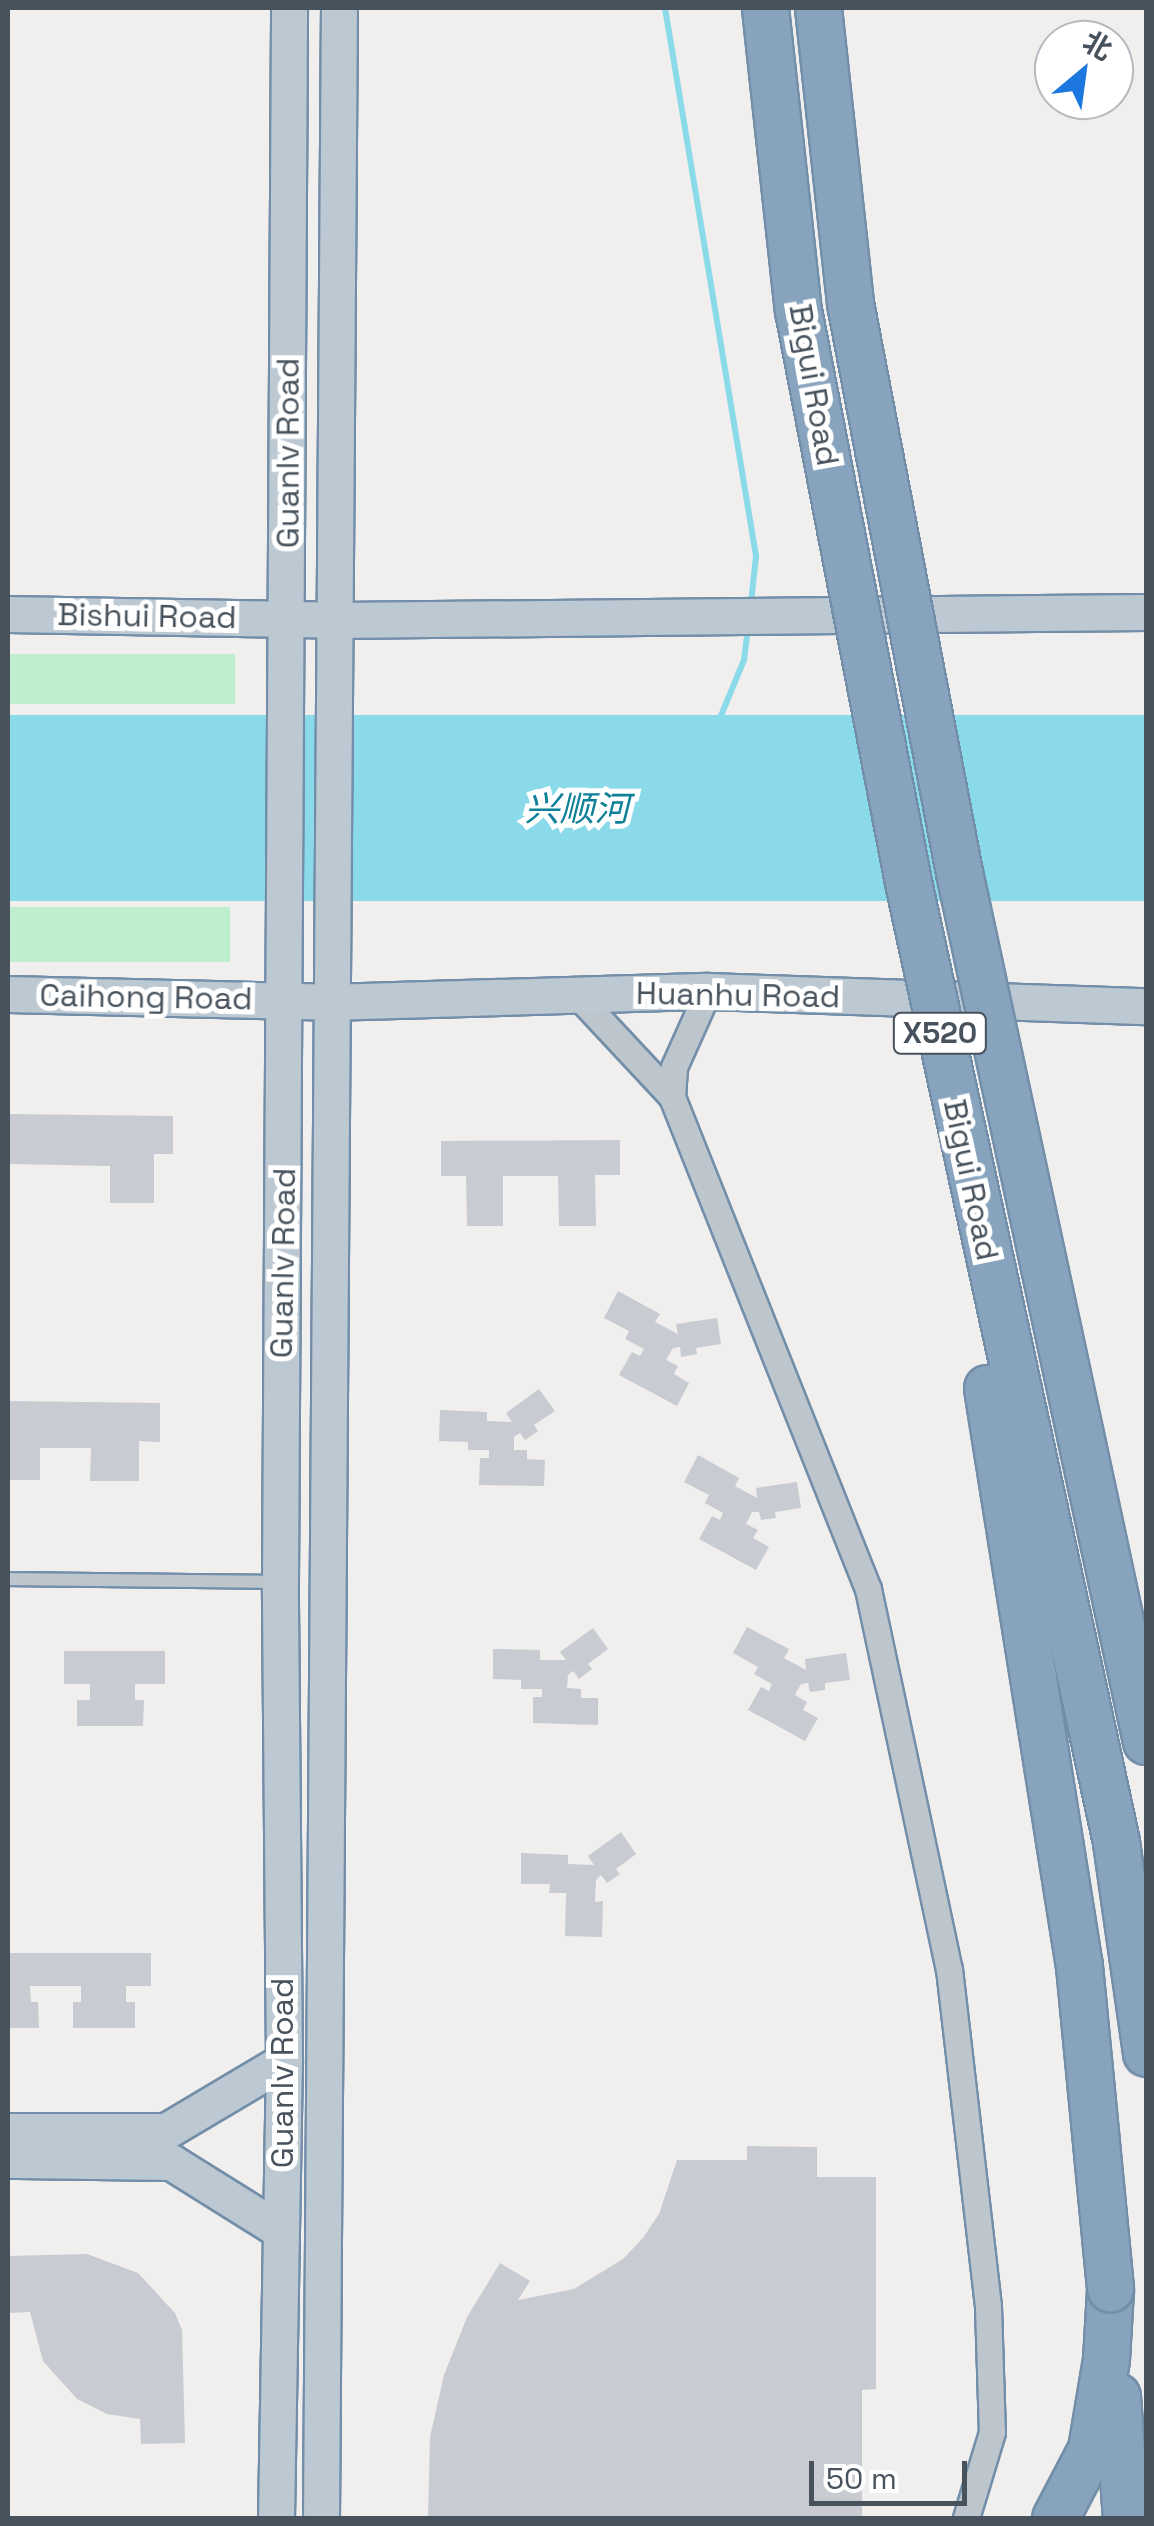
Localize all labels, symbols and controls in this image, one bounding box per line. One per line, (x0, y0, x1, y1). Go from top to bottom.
north arrow (1034, 20, 1134, 120)
text: 北 (1077, 23, 1119, 68)
street label: Bigui Road (781, 301, 847, 469)
street label: Guanlv Road (269, 358, 307, 548)
street label: Bishui Road (57, 595, 237, 637)
water label: 兴顺河 (525, 788, 629, 830)
street label: Huanhu Road (636, 974, 840, 1016)
street label: Caihong Road (39, 976, 253, 1018)
road number: X520 (892, 1008, 988, 1058)
street label: Bigui Road (935, 1096, 1007, 1264)
street label: Guanlv Road (262, 1167, 304, 1359)
street label: Guanlv Road (263, 1978, 301, 2168)
scale bar (814, 2441, 972, 2503)
text: 50 m (826, 2459, 897, 2498)

